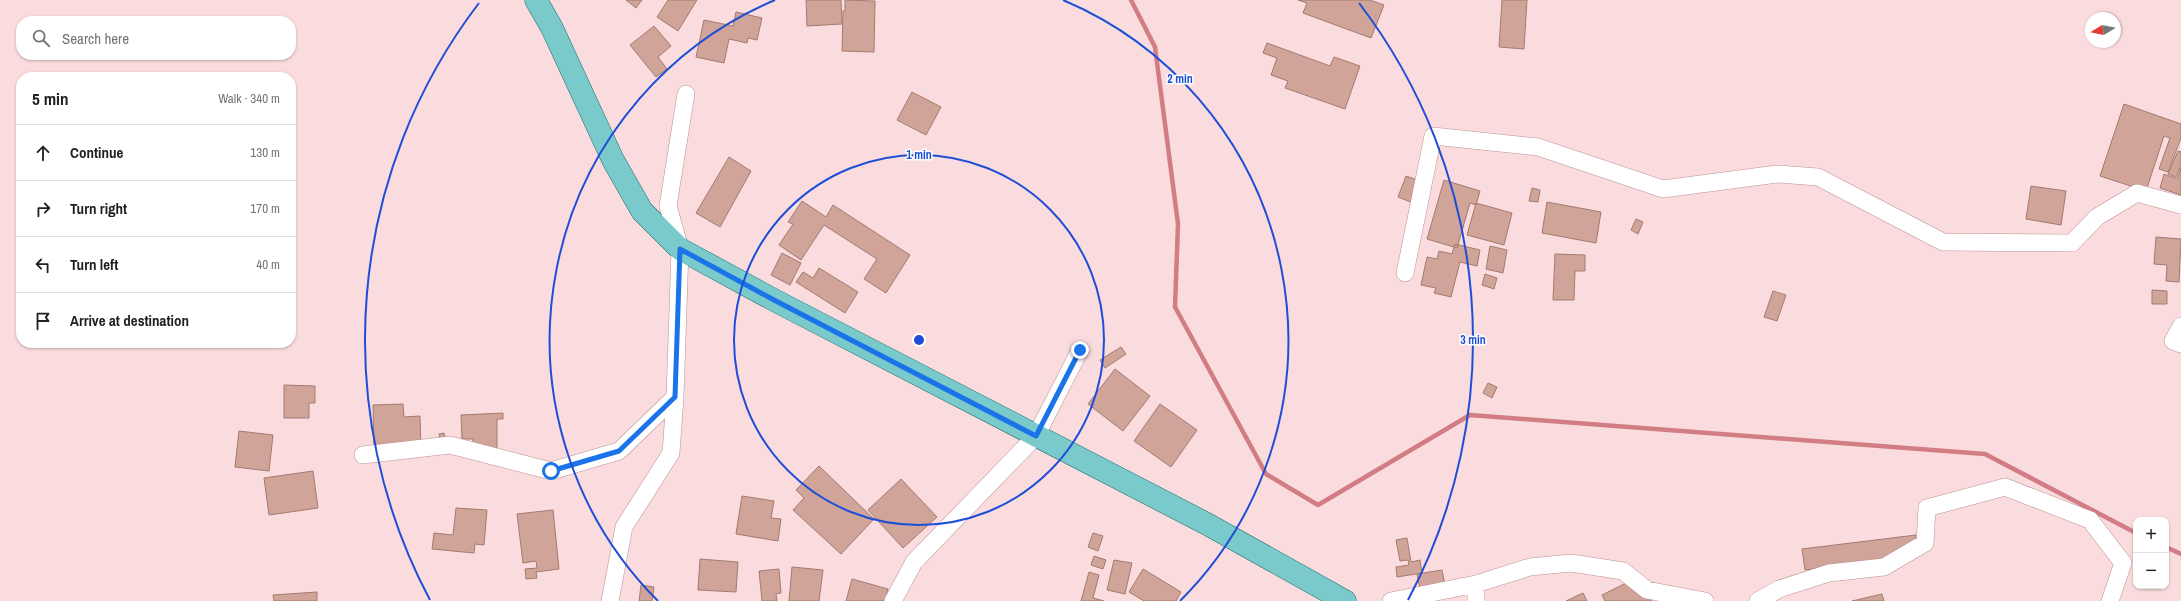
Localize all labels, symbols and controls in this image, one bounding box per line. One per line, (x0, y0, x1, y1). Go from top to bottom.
north arrow (2085, 12, 2121, 48)
search box (16, 16, 296, 60)
icon: search (30, 27, 52, 49)
text: Search here (62, 28, 129, 49)
text: 2 min (1167, 71, 1193, 87)
text: 5 min (32, 87, 68, 110)
text: Walk · 340 m (218, 90, 280, 107)
icon: ahead (32, 142, 54, 164)
text: Continue (70, 142, 123, 163)
text: 130 m (250, 144, 280, 161)
text: 1 min (906, 147, 932, 163)
icon: right (32, 198, 54, 220)
text: Turn right (70, 198, 127, 219)
text: 170 m (250, 200, 280, 217)
icon: left (32, 254, 54, 276)
text: Turn left (70, 254, 118, 275)
text: 40 m (256, 256, 280, 273)
icon: arrive (32, 310, 54, 332)
text: Arrive at destination (70, 310, 189, 331)
text: 3 min (1460, 332, 1486, 348)
centre of rings (912, 333, 926, 347)
route end (1071, 341, 1089, 359)
route start (542, 462, 560, 480)
map controls (2133, 517, 2169, 589)
button: + (2133, 517, 2169, 553)
button: − (2133, 553, 2169, 589)

